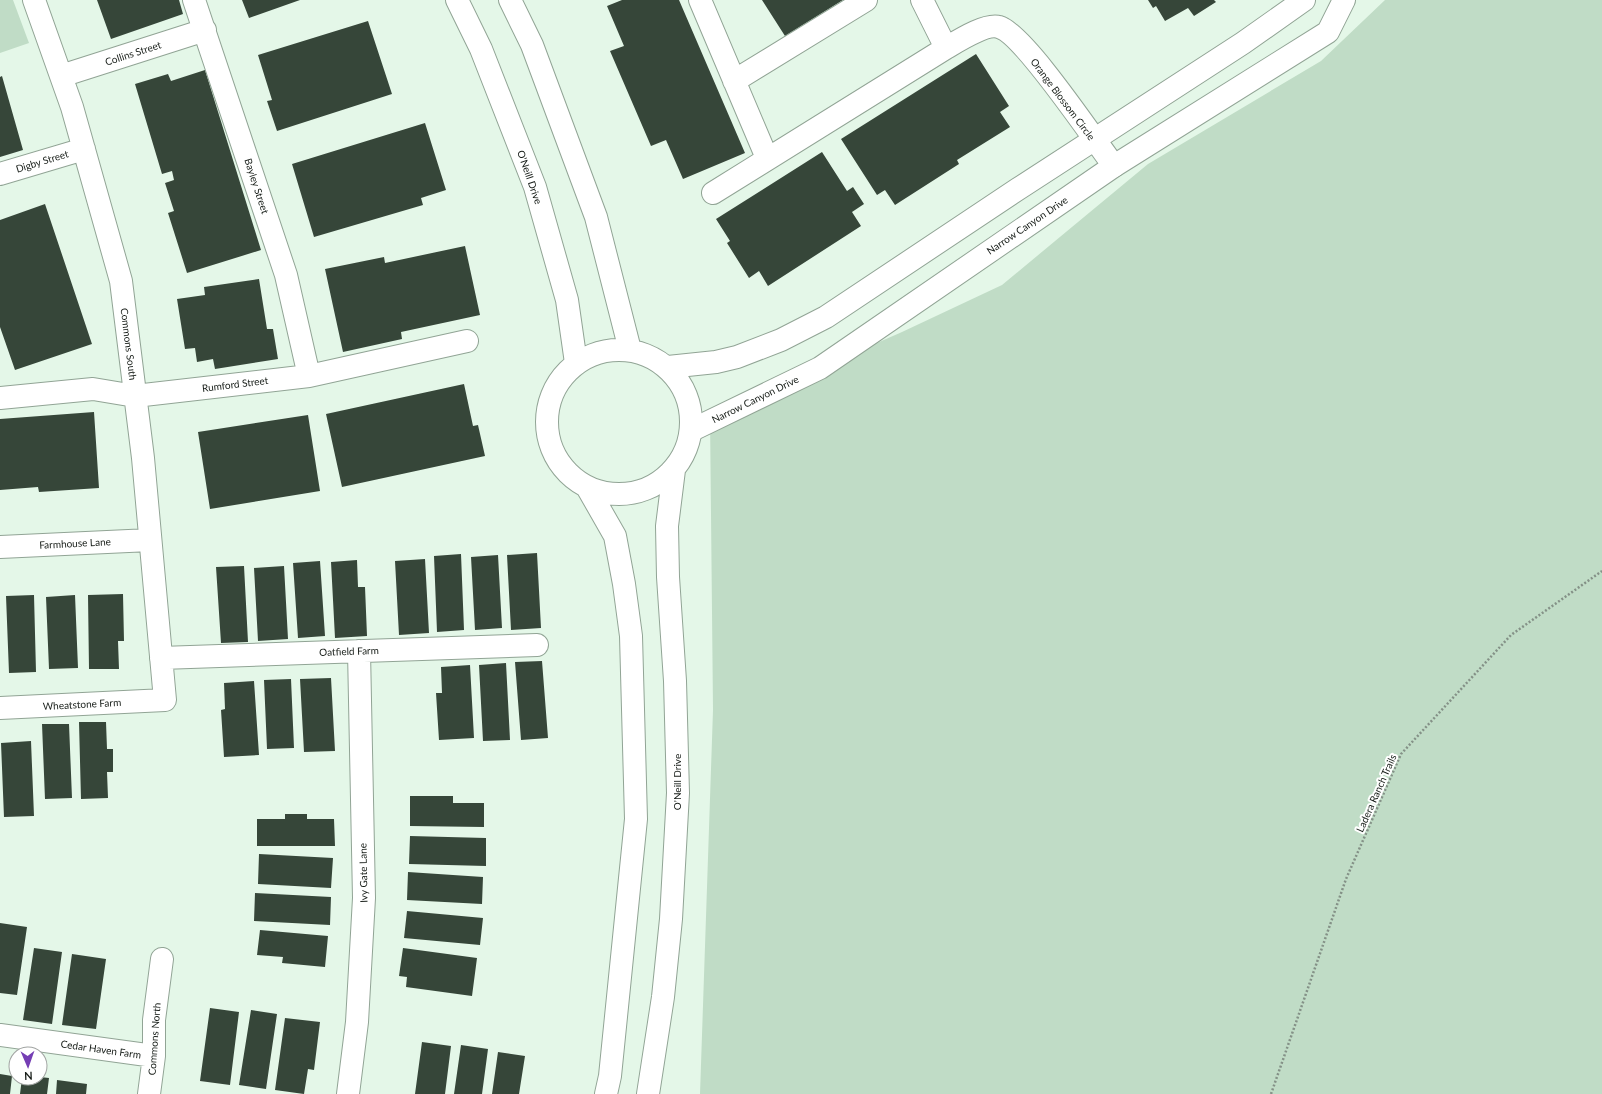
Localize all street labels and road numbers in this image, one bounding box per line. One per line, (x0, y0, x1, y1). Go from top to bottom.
street label: Collins Street (103, 38, 163, 68)
street label: Orange Blossom Circle (1028, 56, 1098, 142)
street label: Digby Street (14, 147, 70, 175)
street label: O'Neill Drive (515, 148, 545, 206)
street label: Bayley Street (242, 157, 272, 216)
street label: Narrow Canyon Drive (984, 193, 1070, 257)
street label: Commons South (119, 307, 139, 381)
street label: Narrow Canyon Drive (710, 373, 800, 425)
street label: Rumford Street (201, 374, 269, 394)
street label: Farmhouse Lane (39, 535, 111, 551)
street label: Oatfield Farm (319, 644, 379, 658)
street label: Wheatstone Farm (43, 696, 121, 712)
street label: Ladera Ranch Trails (1353, 752, 1399, 834)
street label: O'Neill Drive (671, 754, 683, 810)
street label: Ivy Gate Lane (356, 843, 370, 903)
street label: Commons North (145, 1002, 163, 1076)
street label: Cedar Haven Farm (60, 1037, 142, 1061)

